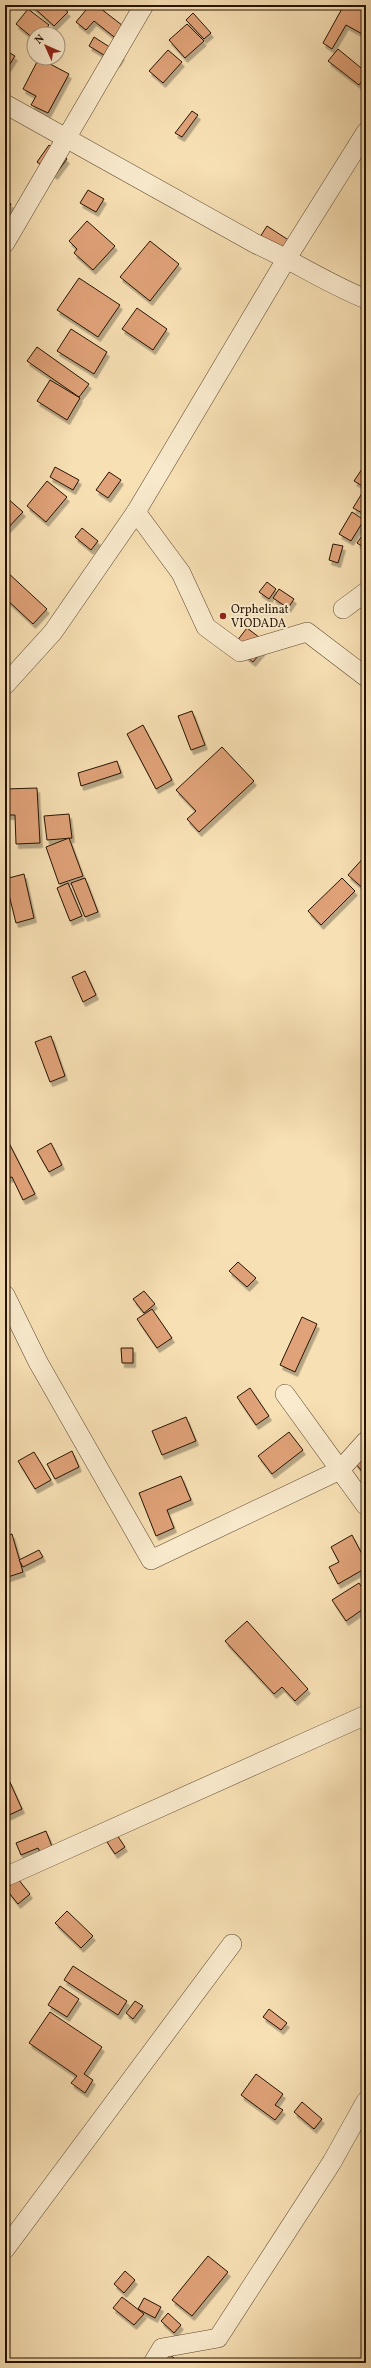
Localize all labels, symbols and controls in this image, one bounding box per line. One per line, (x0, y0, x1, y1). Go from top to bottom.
north arrow (26, 26, 66, 66)
text: N (32, 32, 48, 48)
place label: Orphelinat VIODADA (231, 602, 289, 632)
marker: Orphelinat VIODADA (218, 611, 228, 621)

